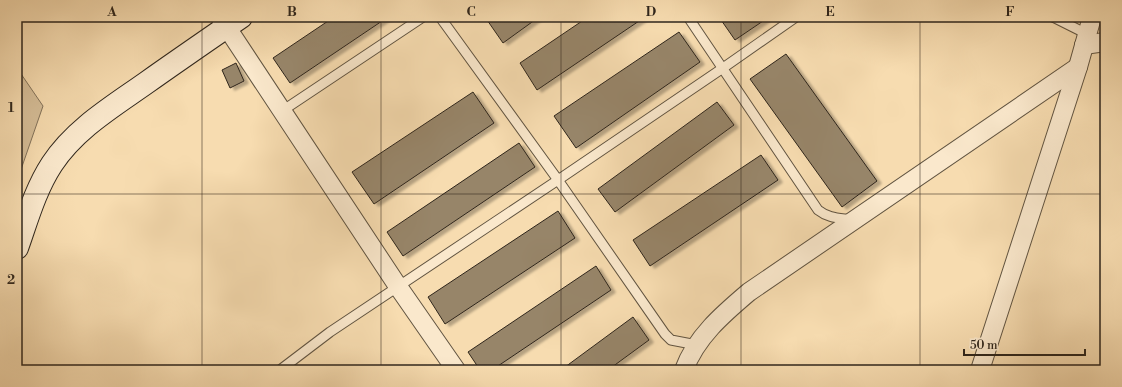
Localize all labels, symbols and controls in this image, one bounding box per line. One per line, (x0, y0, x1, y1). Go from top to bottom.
text: A (106, 4, 117, 20)
text: B (287, 4, 297, 20)
text: C (466, 4, 476, 20)
text: D (646, 4, 656, 20)
text: E (825, 4, 835, 20)
text: F (1005, 4, 1015, 20)
text: 1 (8, 100, 15, 116)
text: 2 (7, 272, 15, 288)
scale bar (964, 331, 1085, 357)
text: 50 m (970, 338, 998, 353)

